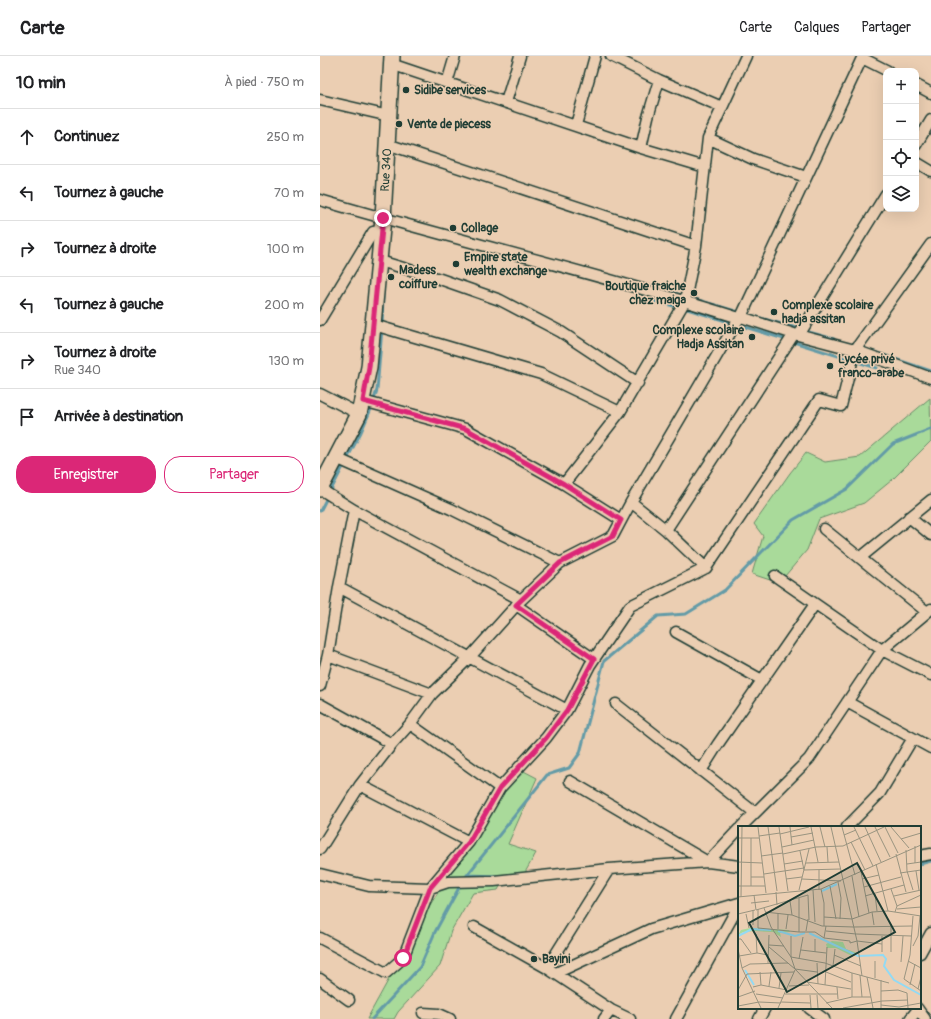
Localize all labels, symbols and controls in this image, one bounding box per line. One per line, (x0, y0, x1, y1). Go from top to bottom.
text: Carte (20, 16, 64, 40)
text: Carte (739, 19, 772, 36)
text: Calques (794, 19, 839, 36)
text: Partager (861, 19, 911, 36)
map controls (883, 68, 919, 212)
button: + (883, 68, 919, 104)
text: 10 min (16, 72, 66, 93)
text: À pied · 750 m (224, 74, 304, 90)
place label: Sidibe services (414, 83, 487, 98)
marker: Sidibe services (401, 85, 411, 95)
button: − (883, 104, 919, 140)
place label: Vente de piecess (407, 117, 492, 132)
marker: Vente de piecess (394, 119, 404, 129)
icon: ahead (16, 126, 38, 148)
text: Continuez (54, 127, 119, 146)
text: 250 m (266, 129, 304, 145)
button: locate (883, 140, 919, 176)
street label: Rue 340 (378, 148, 395, 192)
button: layers (883, 176, 919, 212)
icon: left (16, 182, 38, 204)
text: Tournez à gauche (54, 183, 164, 202)
text: 70 m (274, 185, 304, 201)
route end (374, 209, 392, 227)
place label: Collage (461, 221, 499, 236)
marker: Collage (448, 223, 458, 233)
icon: right (16, 238, 38, 260)
text: Tournez à droite (54, 239, 156, 258)
text: 100 m (267, 241, 304, 257)
place label: Empire state wealth exchange (464, 250, 548, 279)
marker: Empire state wealth exchange (451, 259, 461, 269)
place label: Madess coiffure (398, 263, 439, 292)
marker: Madess coiffure (386, 272, 396, 282)
place label: Boutique fraiche chez maiga (605, 279, 687, 308)
marker: Boutique fraiche chez maiga (689, 288, 699, 298)
icon: left (16, 294, 38, 316)
text: Tournez à gauche (54, 295, 164, 314)
text: 200 m (265, 297, 304, 313)
place label: Complexe scolaire hadja assitan (782, 298, 875, 327)
marker: Complexe scolaire hadja assitan (769, 307, 779, 317)
place label: Complexe scolaire Hadja Assitan (652, 323, 745, 352)
marker: Complexe scolaire Hadja Assitan (747, 332, 757, 342)
text: Tournez à droite (54, 343, 156, 362)
icon: right (16, 350, 38, 372)
place label: Lycée privé franco-arabe (838, 352, 905, 381)
text: 130 m (268, 353, 304, 369)
marker: Lycée privé franco-arabe (825, 361, 835, 371)
text: Rue 340 (54, 362, 101, 378)
icon: arrive (16, 406, 38, 428)
text: Arrivée à destination (54, 407, 183, 426)
button: Enregistrer (16, 456, 156, 493)
button: Partager (164, 456, 304, 493)
inset map (738, 826, 921, 1009)
route start (394, 949, 412, 967)
place label: Bayini (542, 952, 570, 967)
marker: Bayini (529, 954, 539, 964)

